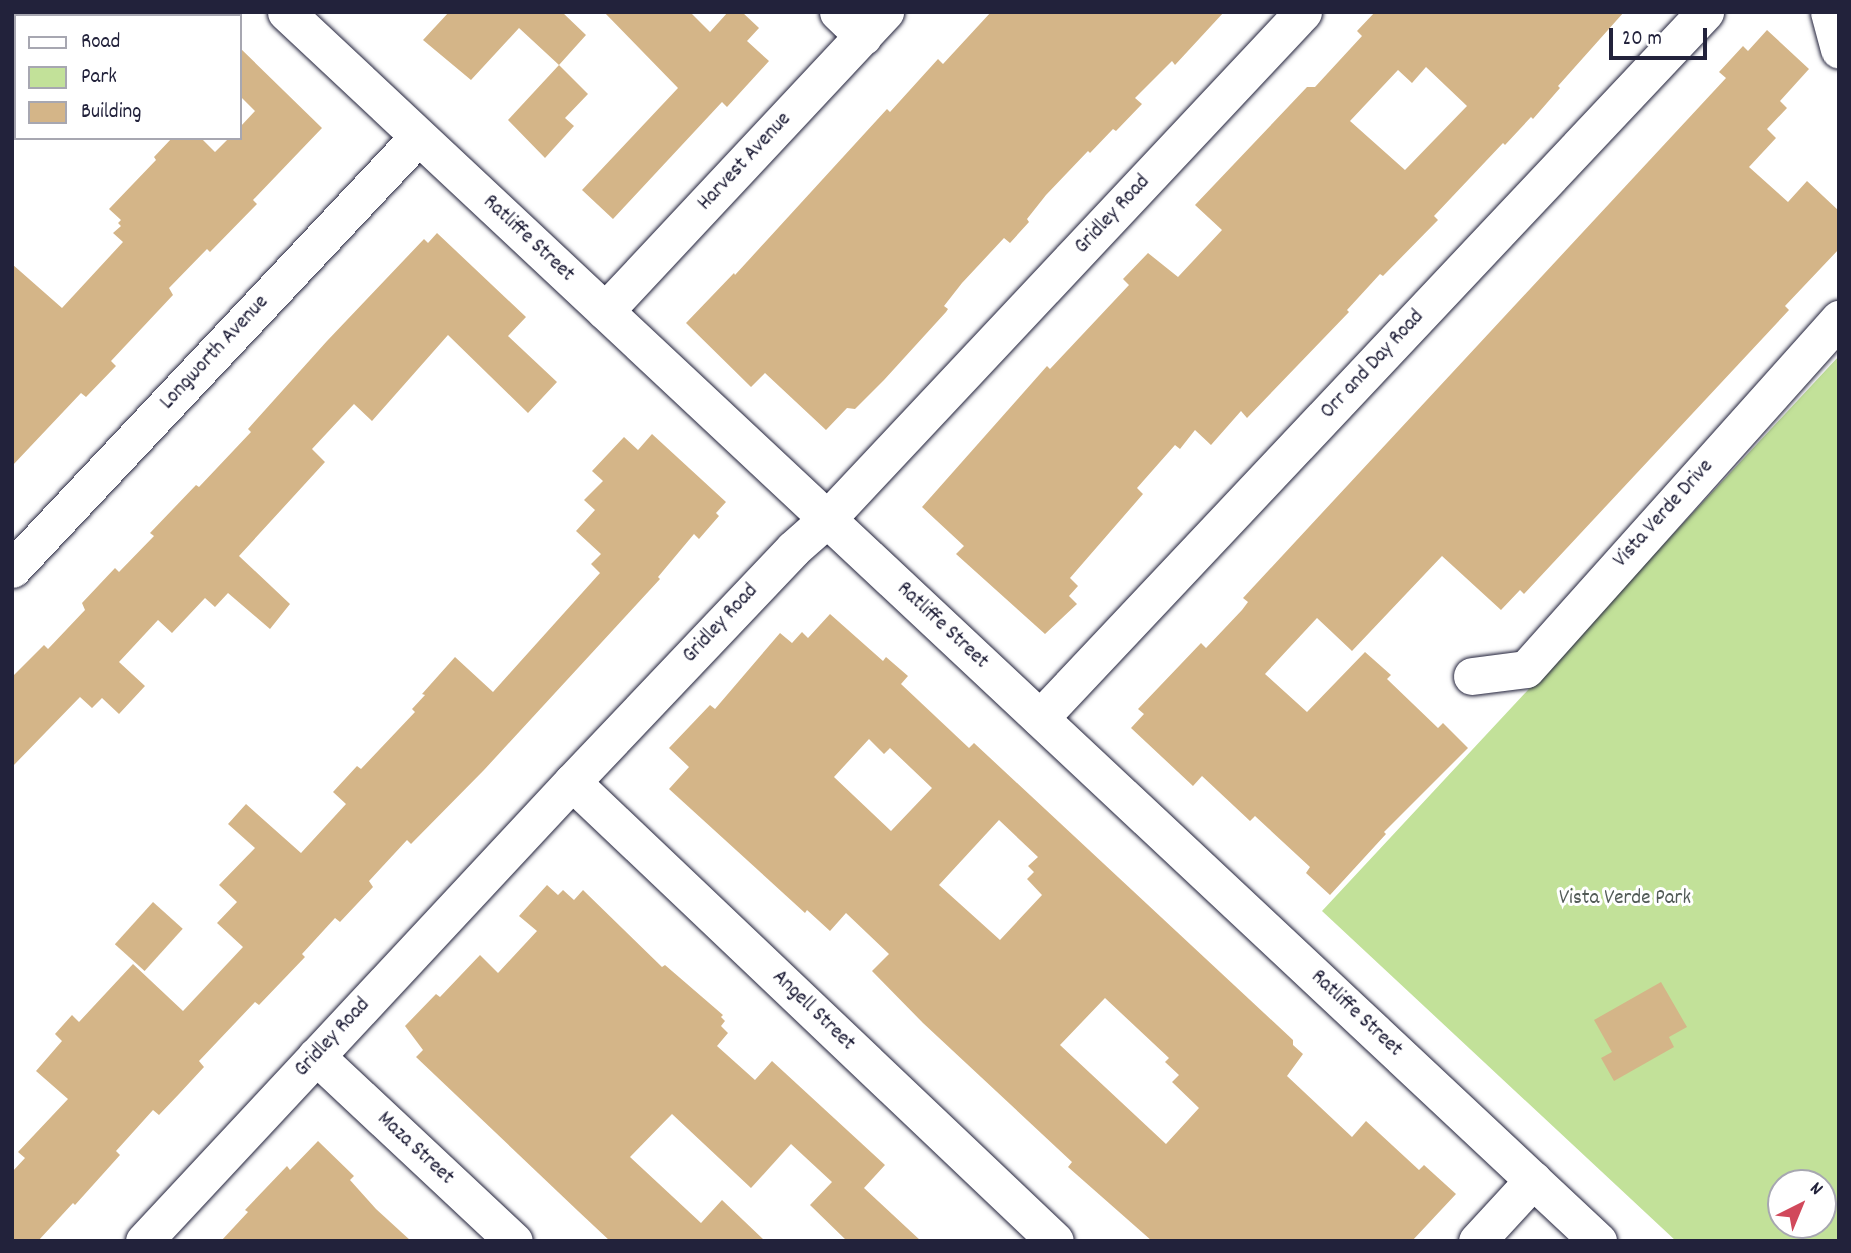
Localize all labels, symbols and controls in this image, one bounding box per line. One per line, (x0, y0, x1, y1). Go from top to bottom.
legend (14, 14, 242, 140)
scale bar (1613, 14, 1711, 58)
text: 20 m (1622, 25, 1662, 55)
text: Road (81, 28, 120, 58)
text: Park (81, 63, 117, 93)
text: Building (81, 98, 141, 128)
street label: Harvest Avenue (693, 108, 797, 216)
street label: Gridley Road (1070, 170, 1156, 260)
street label: Ratliffe Street (477, 190, 579, 288)
street label: Longworth Avenue (156, 291, 274, 415)
street label: Orr and Day Road (1316, 305, 1430, 425)
street label: Vista Verde Drive (1609, 455, 1719, 573)
street label: Ratliffe Street (891, 577, 993, 675)
street label: Gridley Road (678, 579, 764, 669)
park label: Vista Verde Park (1559, 886, 1691, 912)
street label: Angell Street (766, 965, 860, 1057)
street label: Ratliffe Street (1305, 965, 1407, 1063)
street label: Gridley Road (290, 993, 376, 1083)
street label: Maza Street (371, 1107, 459, 1191)
north arrow (1767, 1169, 1837, 1239)
text: N (1803, 1177, 1828, 1203)

